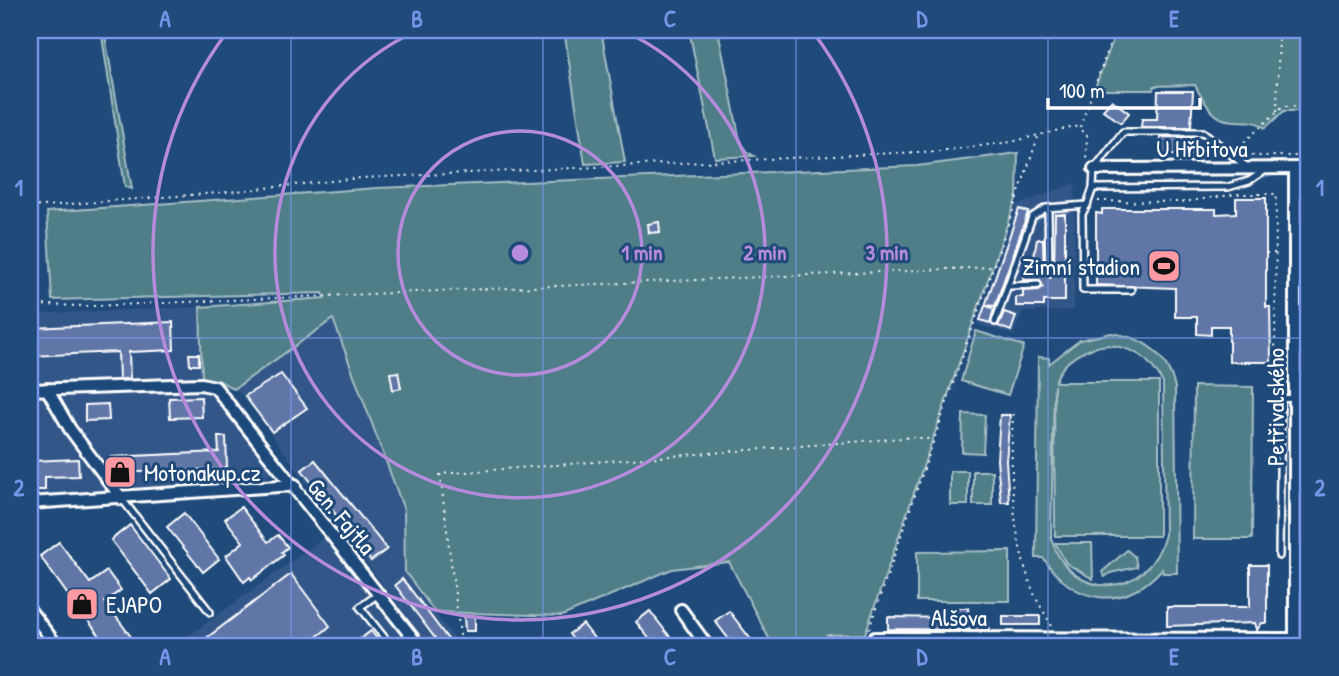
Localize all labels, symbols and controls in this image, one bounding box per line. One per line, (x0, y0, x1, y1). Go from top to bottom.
text: A (159, 3, 171, 34)
text: B (411, 3, 423, 34)
text: C (664, 3, 676, 34)
text: D (917, 3, 929, 34)
text: E (1169, 3, 1180, 34)
scale bar (1048, 66, 1201, 110)
text: 100 m (1059, 76, 1105, 105)
street label: U Hřbitova (1156, 132, 1248, 164)
text: 1 (15, 172, 23, 203)
text: 1 (1316, 172, 1324, 203)
text: 1 min (622, 238, 662, 267)
text: 2 min (743, 238, 787, 267)
text: 3 min (866, 238, 908, 267)
centre of rings (508, 241, 532, 265)
sports icon: Zimní stadion (1145, 247, 1183, 285)
place label: Zimní stadion (1022, 250, 1140, 282)
street label: Petřivalského (1259, 348, 1291, 466)
shop icon: Motonakup.cz (101, 453, 139, 491)
place label: Motonakup.cz (144, 456, 261, 488)
street label: Gen. Fajtla (301, 471, 383, 561)
text: 2 (14, 472, 25, 503)
text: 2 (1315, 472, 1326, 503)
shop icon: EJAPO (63, 585, 101, 623)
place label: EJAPO (106, 588, 162, 620)
street label: Alšova (931, 601, 987, 633)
text: A (159, 641, 171, 672)
text: B (411, 641, 423, 672)
text: C (664, 641, 676, 672)
text: D (917, 641, 929, 672)
text: E (1169, 641, 1180, 672)

